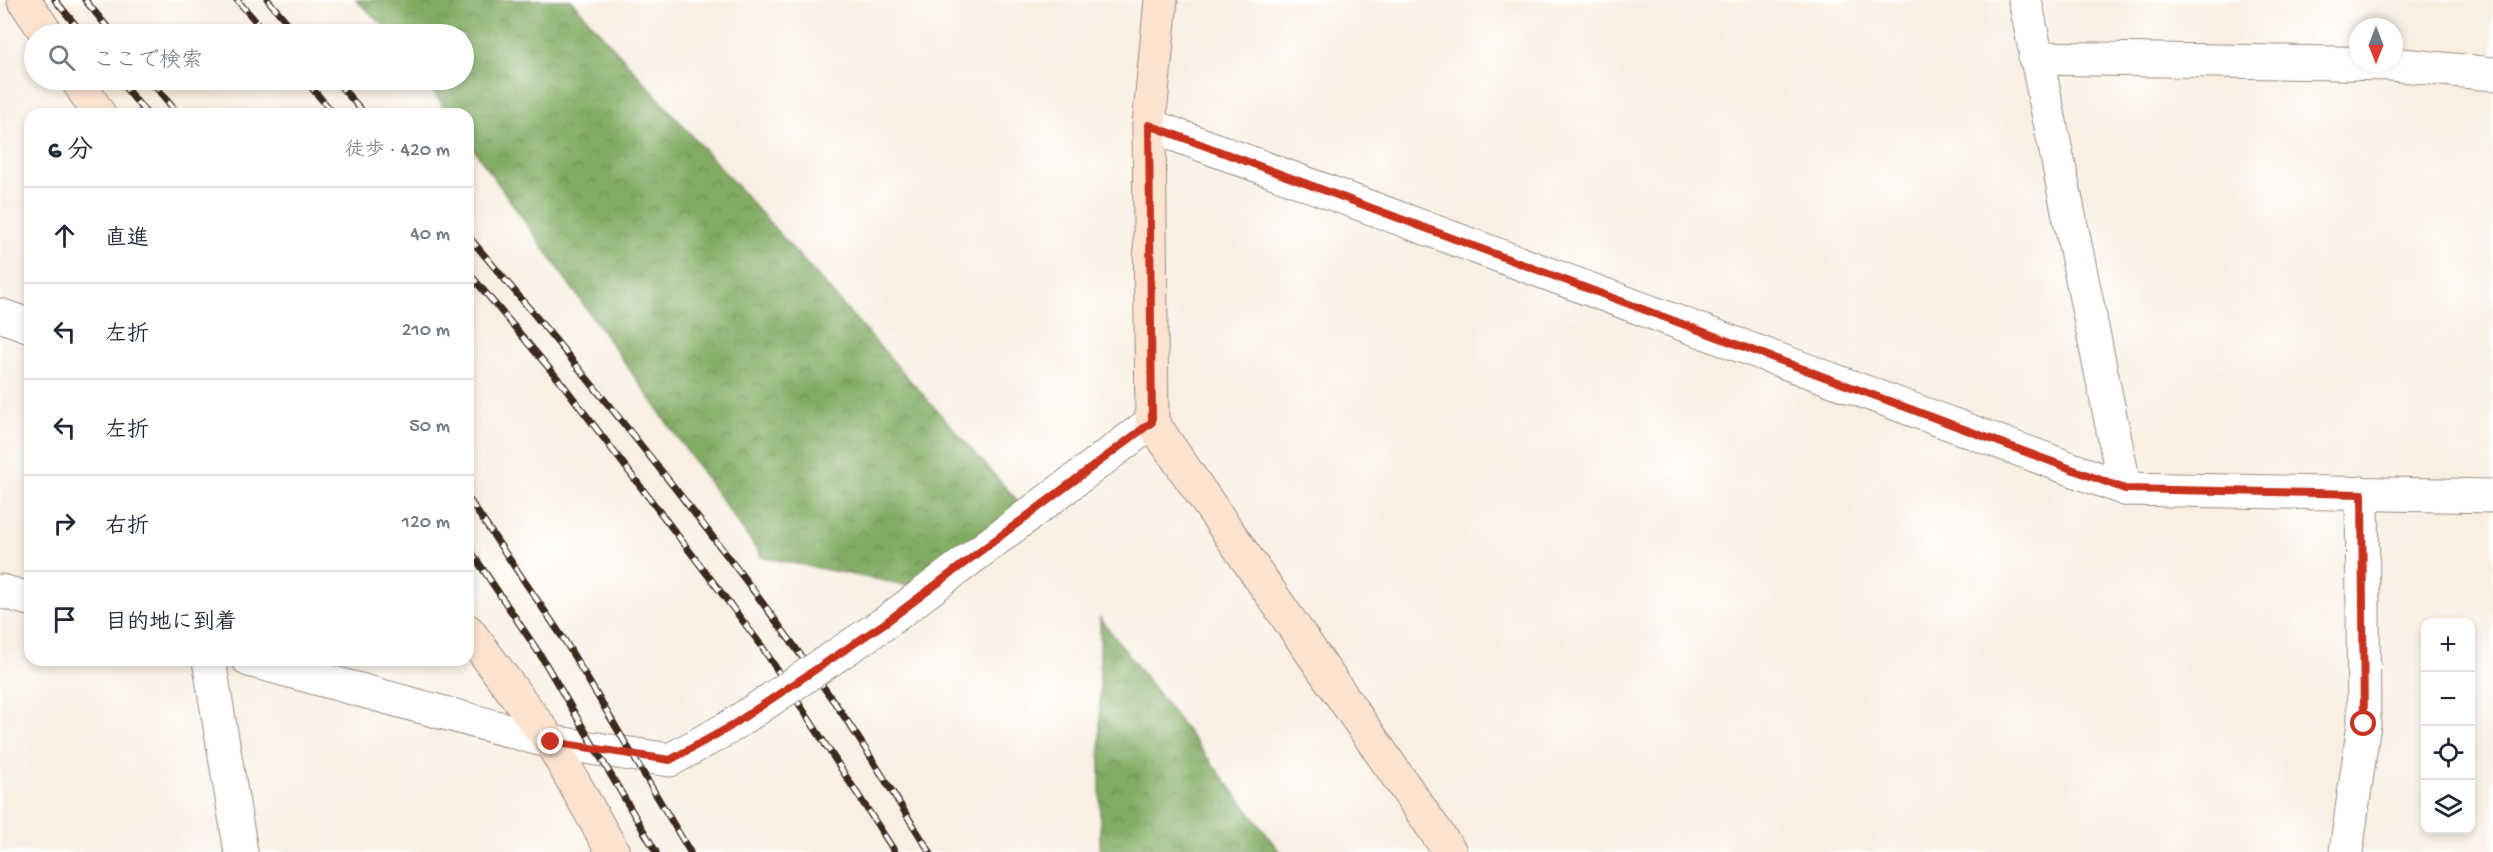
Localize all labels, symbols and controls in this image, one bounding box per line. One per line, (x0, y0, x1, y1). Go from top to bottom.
north arrow (2349, 18, 2403, 72)
search box (24, 24, 474, 90)
icon: search (45, 41, 78, 74)
text: ここで検索 (93, 49, 203, 75)
text: 6 分 (48, 137, 93, 168)
text: 徒歩 · 420 m (345, 140, 450, 163)
icon: ahead (48, 219, 81, 252)
text: 40 m (410, 224, 450, 247)
text: 直進 (105, 227, 149, 253)
icon: left (48, 315, 81, 348)
text: 210 m (402, 320, 450, 343)
text: 左折 (105, 323, 149, 349)
icon: left (48, 411, 81, 444)
text: 50 m (409, 416, 450, 439)
text: 左折 (105, 419, 149, 445)
icon: right (48, 507, 81, 540)
text: 120 m (402, 512, 450, 535)
text: 右折 (105, 515, 149, 541)
icon: arrive (48, 603, 81, 636)
text: 目的地に到着 (105, 611, 237, 637)
map controls (2421, 618, 2475, 834)
button: + (2421, 618, 2475, 672)
button: − (2421, 672, 2475, 726)
route start (2350, 710, 2376, 736)
button: locate (2421, 726, 2475, 780)
route end (537, 728, 563, 754)
button: layers (2421, 780, 2475, 834)

